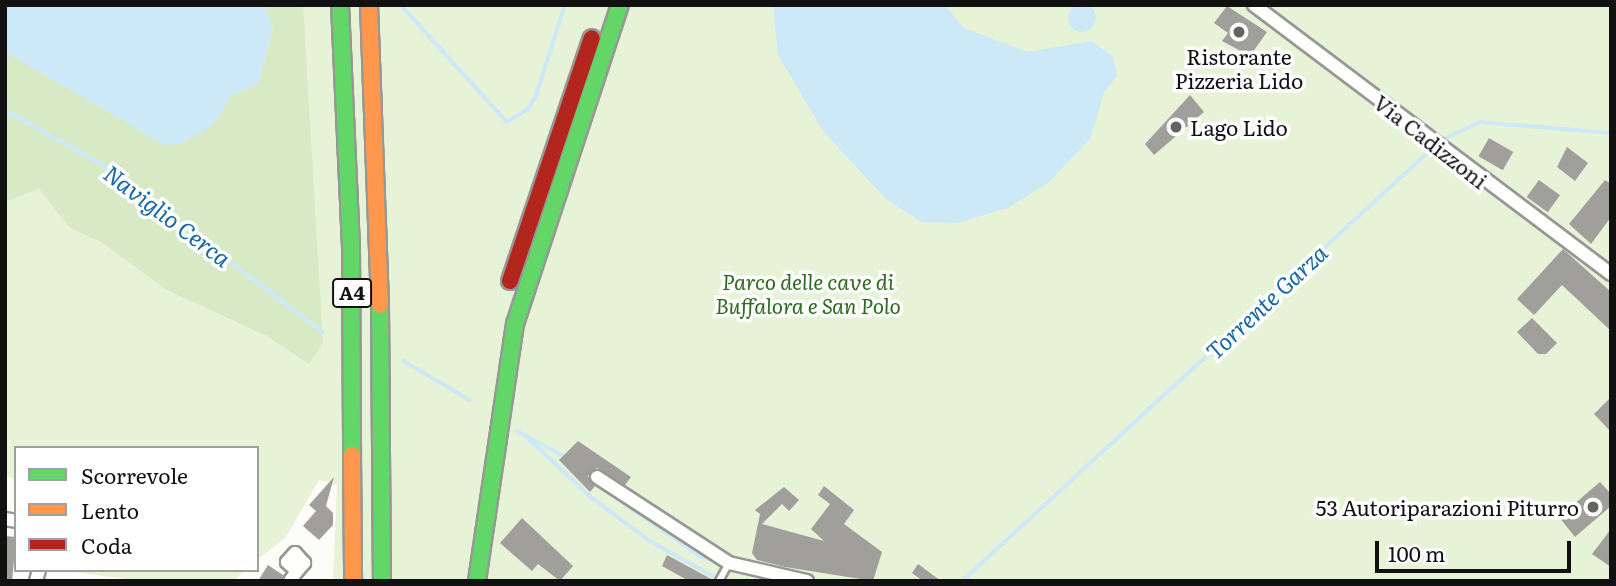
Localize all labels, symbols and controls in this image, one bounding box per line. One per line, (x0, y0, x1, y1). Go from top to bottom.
marker: Ristorante Pizzeria Lido (1231, 24, 1247, 40)
place label: Ristorante Pizzeria Lido (1175, 43, 1303, 93)
street label: Via Cadizzoni (1369, 89, 1493, 193)
place label: Lago Lido (1190, 114, 1288, 140)
marker: Lago Lido (1168, 119, 1184, 135)
water label: Naviglio Cerca (99, 158, 237, 272)
water label: Torrente Garza (1200, 238, 1332, 364)
park label: Parco delle cave di Buffalora e San Polo (715, 268, 901, 318)
road number: A4 (331, 278, 373, 308)
legend (14, 446, 259, 572)
text: Scorrevole (81, 459, 188, 490)
text: Lento (81, 494, 139, 525)
place label: 53 Autoriparazioni Piturro (1316, 494, 1579, 520)
marker: 53 Autoriparazioni Piturro (1585, 499, 1601, 515)
scale bar (1378, 526, 1574, 570)
text: Coda (81, 529, 132, 560)
text: 100 m (1388, 537, 1445, 568)

